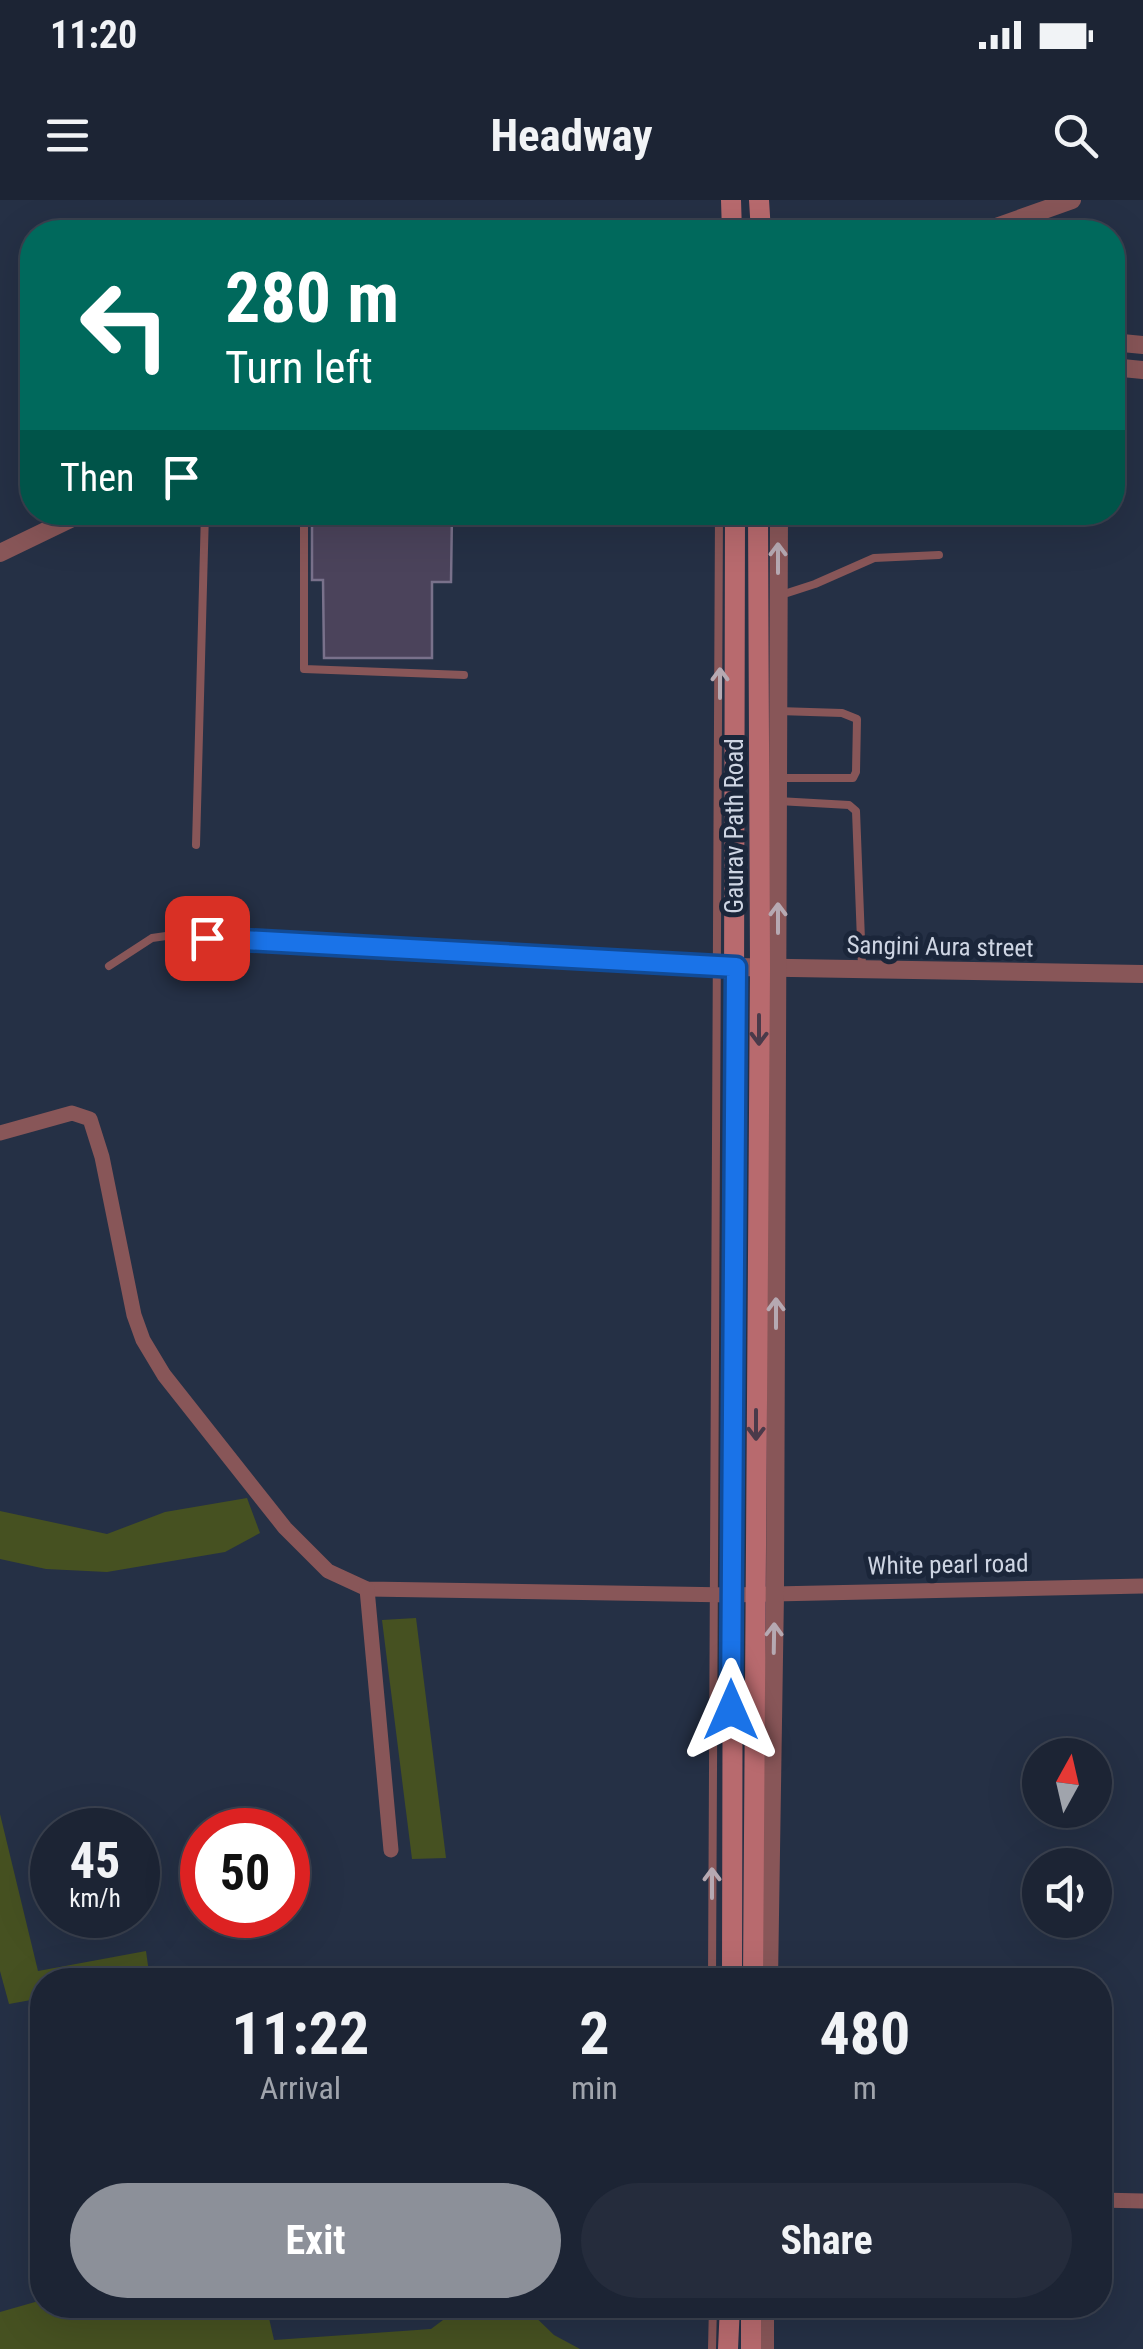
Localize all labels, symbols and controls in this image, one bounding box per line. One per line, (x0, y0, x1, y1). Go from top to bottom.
text: 11:20 (50, 13, 137, 57)
icon: menu (40, 108, 95, 163)
icon: search (1048, 108, 1103, 163)
text: Headway (490, 109, 653, 162)
text: 280 m (225, 257, 399, 339)
icon: left (60, 260, 190, 390)
text: Turn left (225, 341, 373, 394)
icon: arrive (154, 450, 209, 505)
text: Then (60, 456, 134, 500)
one-way arrow (768, 542, 788, 574)
one-way arrow (710, 667, 730, 700)
street label: Gaurav Path Road (720, 738, 749, 914)
pin (165, 896, 250, 981)
one-way arrow (768, 902, 788, 934)
icon: arrive (180, 911, 235, 966)
street label: Sangini Aura street (846, 930, 1034, 963)
one-way arrow (750, 1012, 768, 1045)
one-way arrow (766, 1297, 786, 1330)
one-way arrow (746, 1408, 766, 1440)
street label: White pearl road (867, 1549, 1029, 1580)
one-way arrow (764, 1622, 784, 1654)
position arrow (679, 1658, 783, 1762)
north arrow (1022, 1738, 1112, 1828)
map controls (1022, 1738, 1112, 1938)
speed limit sign: 50 (180, 1808, 310, 1938)
text: 45 (70, 1832, 120, 1890)
button: sound (1022, 1848, 1112, 1938)
one-way arrow (702, 1867, 722, 1900)
text: km/h (69, 1884, 121, 1913)
text: 11:22 (232, 1998, 369, 2069)
text: 2 (579, 1998, 610, 2069)
text: 480 (819, 1998, 910, 2069)
text: Arrival (260, 2069, 341, 2107)
text: min (571, 2069, 618, 2107)
text: m (853, 2069, 877, 2107)
button: Exit (70, 2183, 561, 2298)
button: Share (581, 2183, 1072, 2298)

